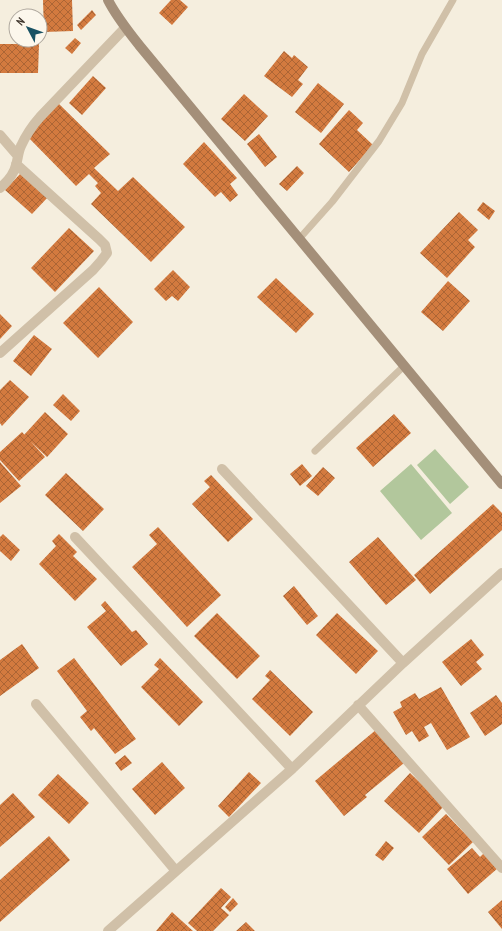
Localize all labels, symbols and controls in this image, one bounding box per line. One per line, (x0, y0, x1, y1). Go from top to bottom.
north arrow (8, 8, 48, 48)
text: N (13, 15, 28, 28)

